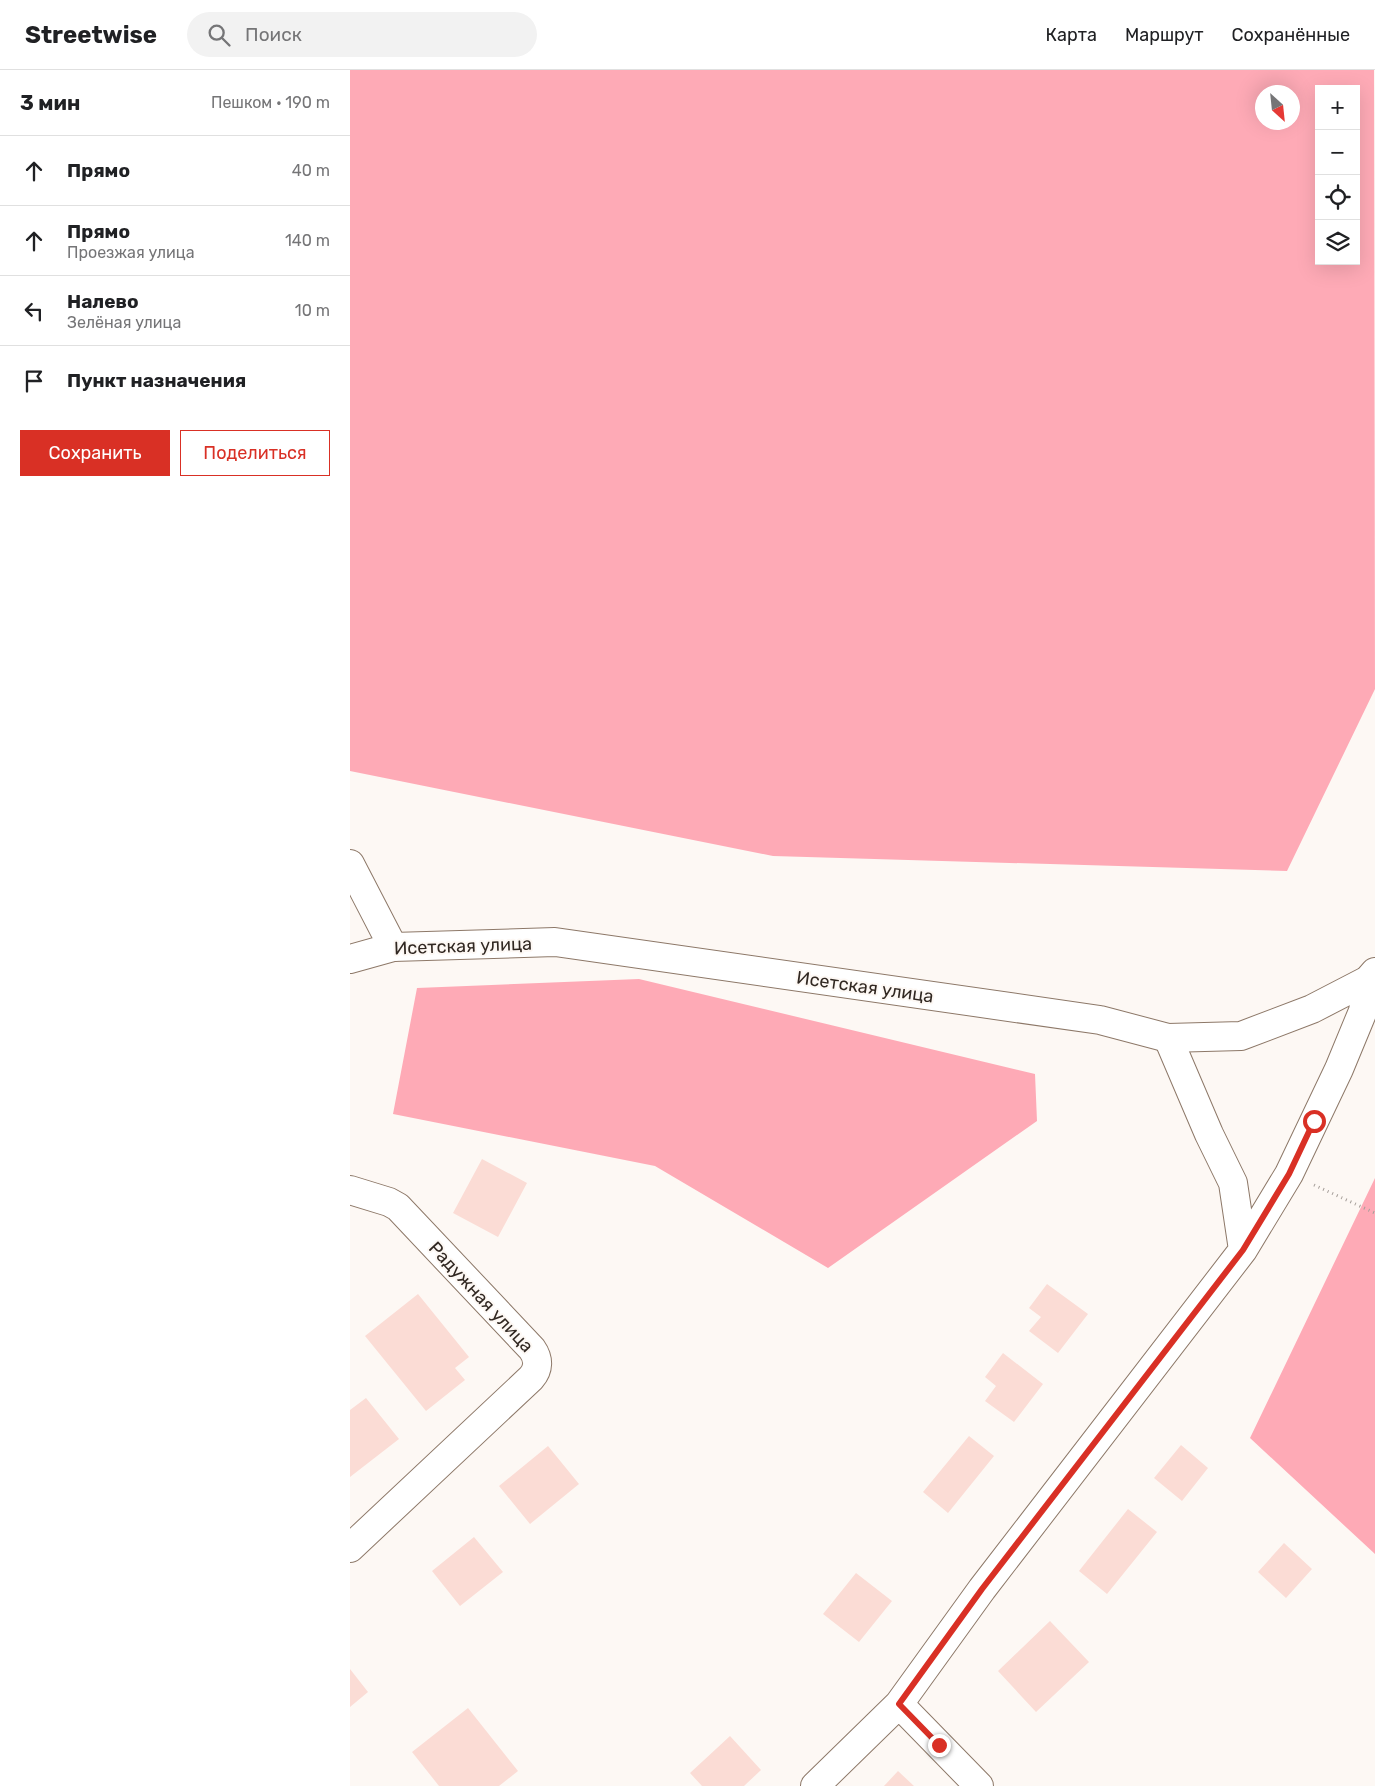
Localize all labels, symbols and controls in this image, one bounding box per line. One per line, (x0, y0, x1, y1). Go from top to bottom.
search box (187, 12, 537, 57)
text: Streetwise (25, 21, 157, 49)
icon: search (205, 21, 233, 49)
text: Поиск (245, 23, 302, 46)
text: Карта (1046, 24, 1097, 46)
text: Маршрут (1125, 24, 1204, 46)
text: Сохранённые (1232, 24, 1350, 46)
north arrow (1255, 85, 1300, 130)
map controls (1315, 85, 1360, 265)
button: + (1315, 85, 1360, 130)
text: 3 мин (20, 90, 80, 115)
text: Пешком · 190 m (211, 93, 330, 112)
button: − (1315, 130, 1360, 175)
icon: ahead (20, 157, 48, 185)
text: Прямо (67, 159, 130, 182)
text: 40 m (292, 161, 330, 180)
button: locate (1315, 175, 1360, 220)
text: Прямо (67, 220, 130, 243)
button: layers (1315, 220, 1360, 265)
icon: ahead (20, 227, 48, 255)
text: 140 m (285, 231, 330, 250)
text: Проезжая улица (67, 243, 195, 262)
text: Налево (67, 290, 139, 313)
icon: left (20, 297, 48, 325)
text: 10 m (295, 301, 330, 320)
text: Зелёная улица (67, 313, 181, 332)
icon: arrive (20, 367, 48, 395)
text: Пункт назначения (67, 369, 246, 392)
button: Сохранить (20, 430, 170, 476)
button: Поделиться (180, 430, 330, 476)
street label: Исетская улица (394, 933, 532, 959)
street label: Исетская улица (795, 966, 935, 1008)
route start (1303, 1110, 1326, 1133)
street label: Радужная улица (424, 1237, 538, 1357)
route end (928, 1734, 951, 1757)

